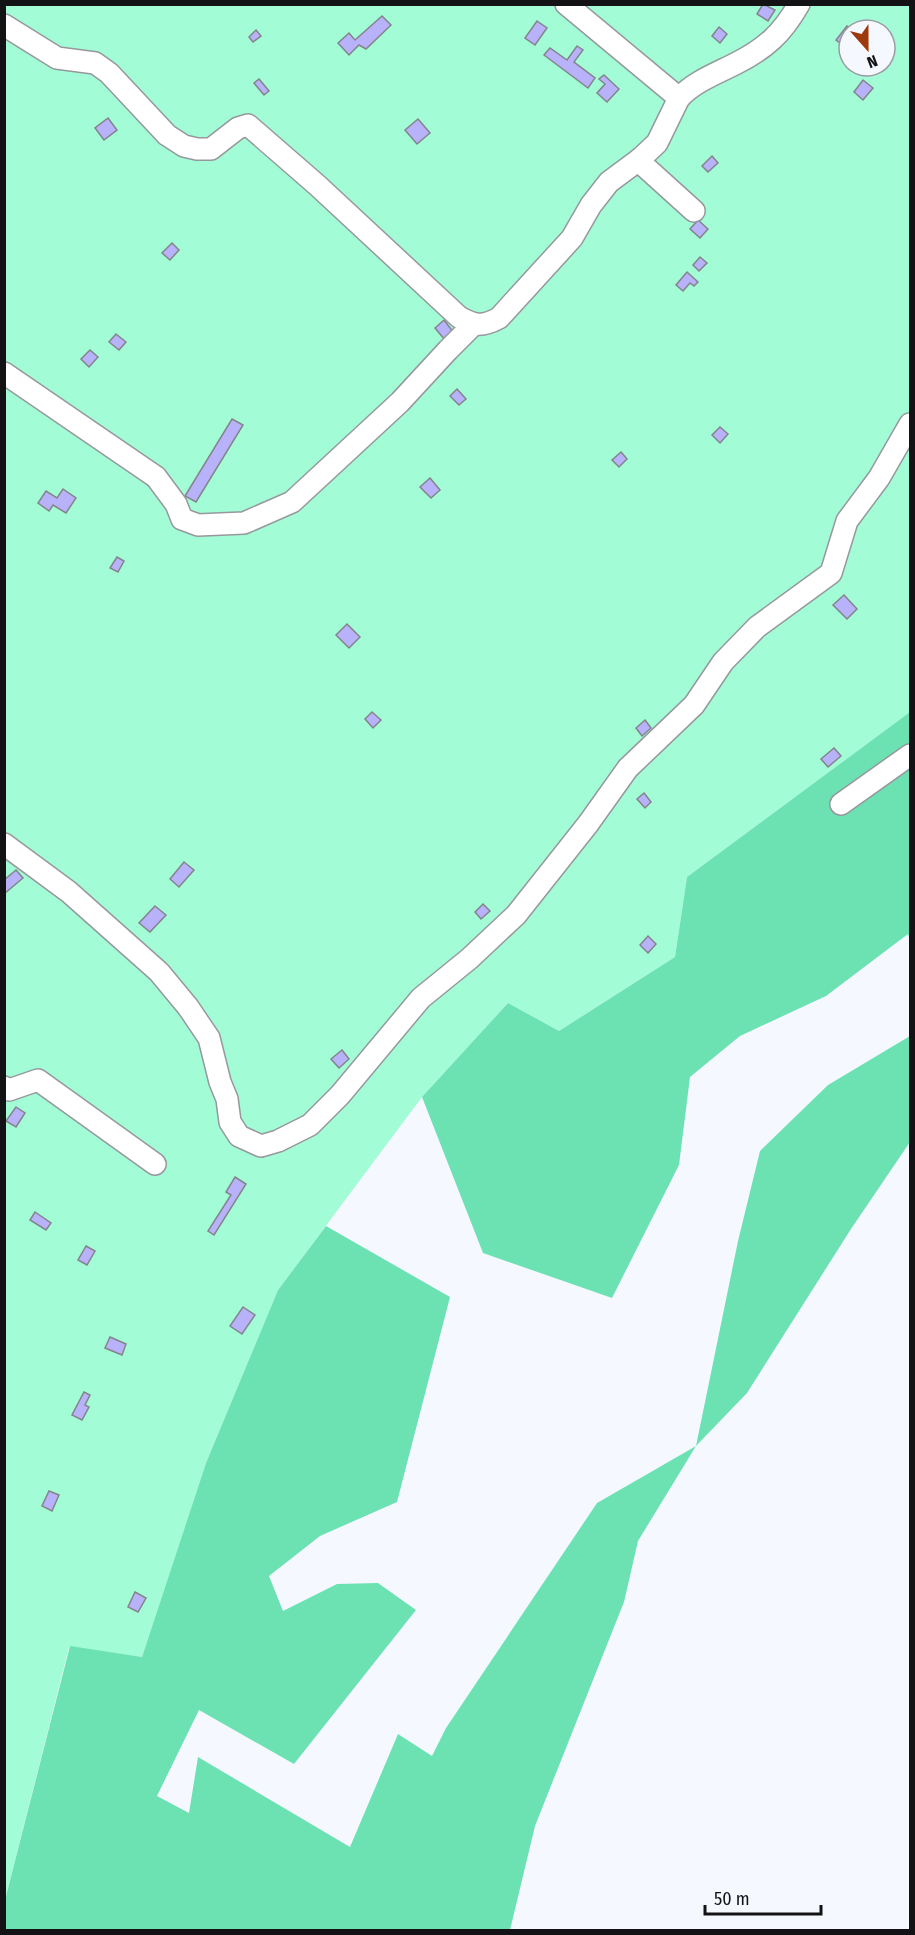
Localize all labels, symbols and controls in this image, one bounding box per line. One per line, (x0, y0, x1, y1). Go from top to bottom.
north arrow (837, 18, 897, 78)
text: N (864, 51, 880, 72)
scale bar (705, 1878, 820, 1916)
text: 50 m (714, 1888, 750, 1910)

